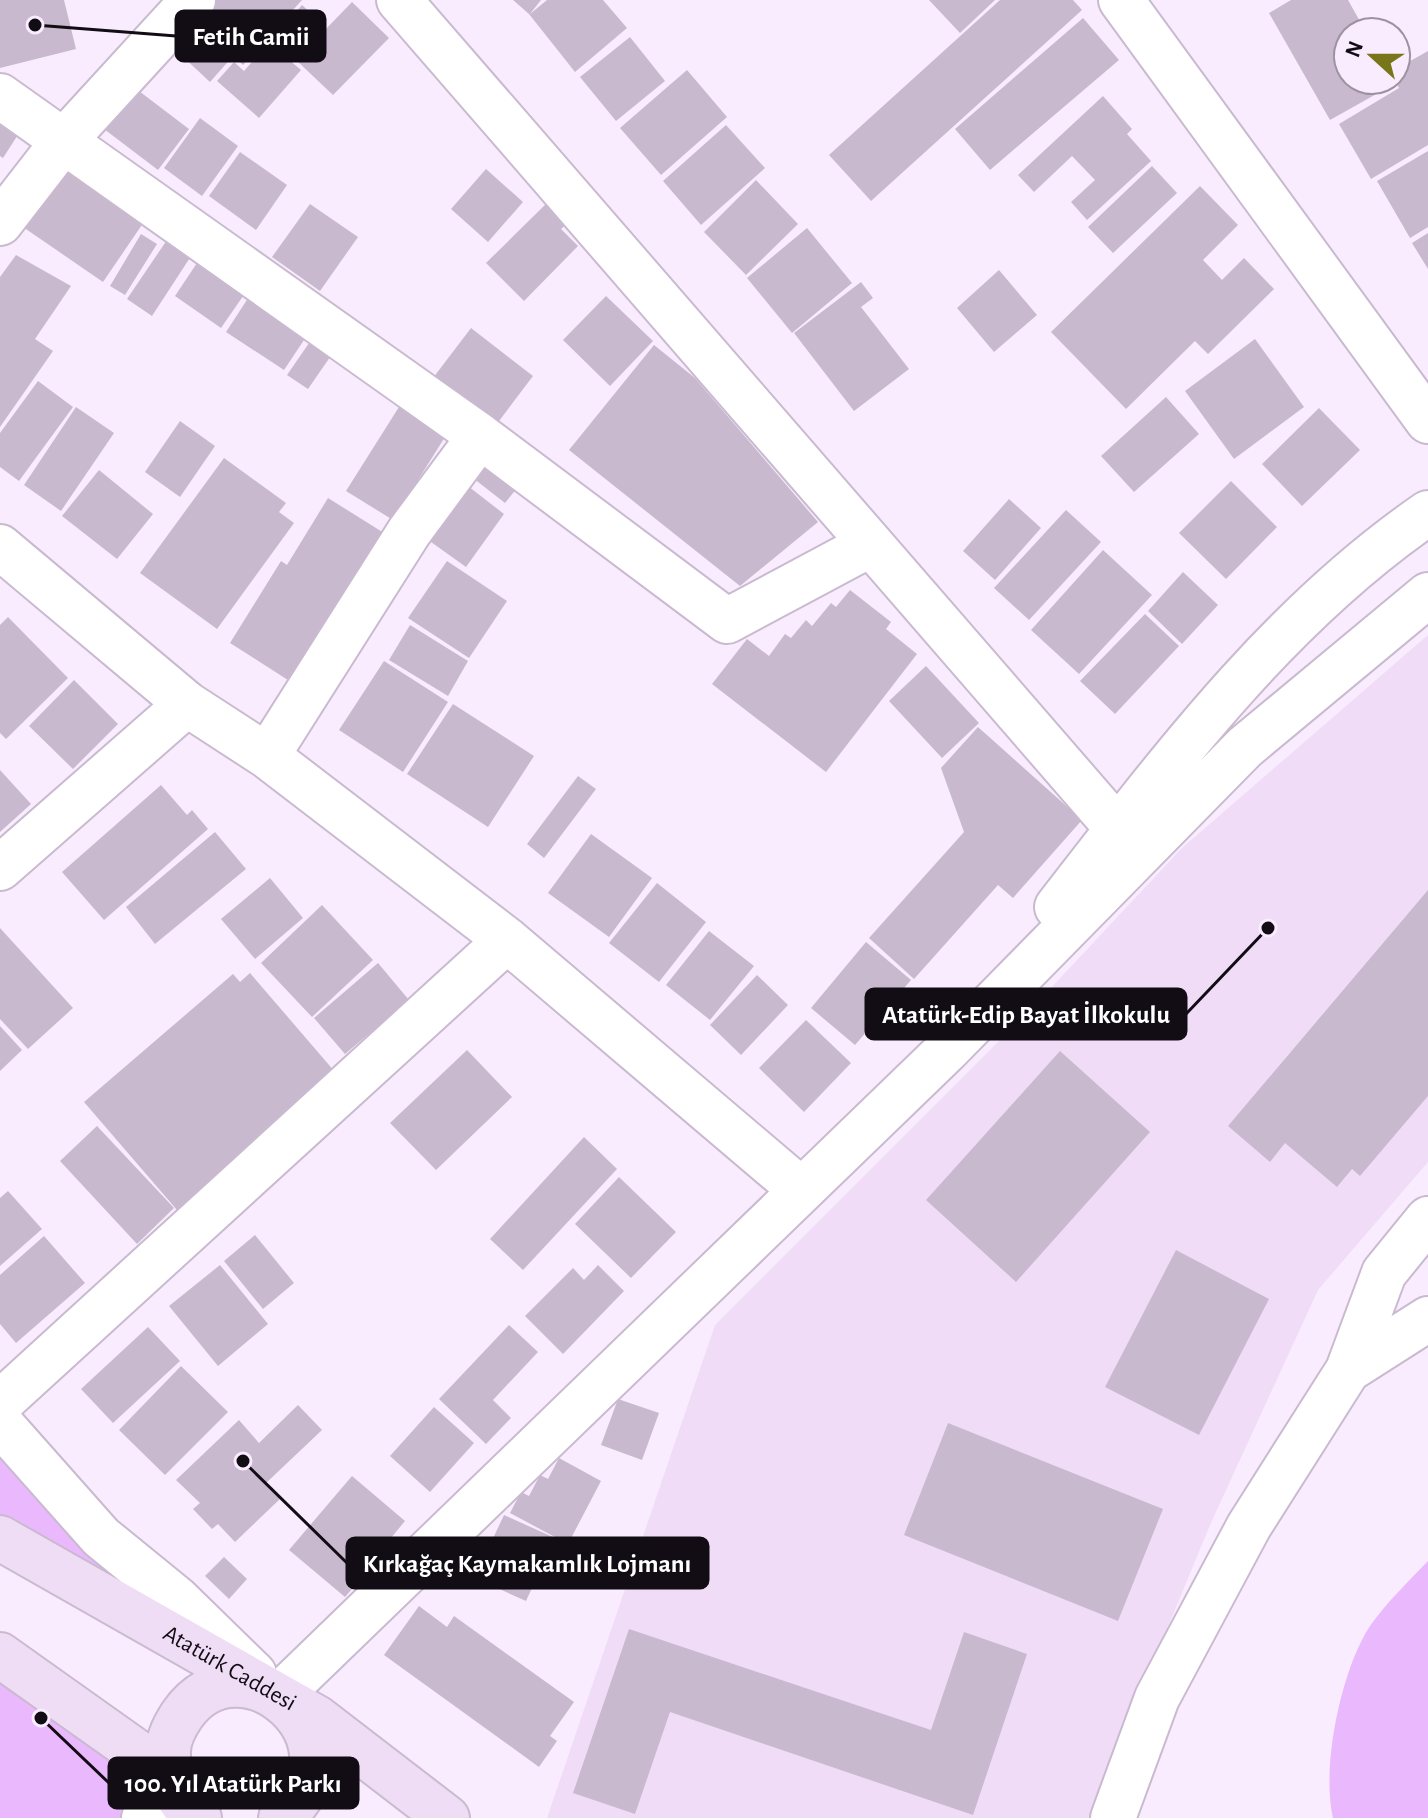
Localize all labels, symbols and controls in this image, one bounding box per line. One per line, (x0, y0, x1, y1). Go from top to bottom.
callout: Fetih Camii (176, 11, 325, 61)
north arrow (1332, 16, 1412, 96)
text: Fetih Camii (192, 24, 310, 50)
text: N (1341, 38, 1367, 60)
callout: Atatürk-Edip Bayat İlkokulu (866, 989, 1186, 1039)
text: Atatürk-Edip Bayat İlkokulu (882, 1001, 1170, 1028)
callout: Kırkağaç Kaymakamlık Lojmanı (347, 1538, 708, 1588)
text: Kırkağaç Kaymakamlık Lojmanı (363, 1551, 691, 1577)
street label: Atatürk Caddesi (159, 1621, 300, 1716)
callout: 100. Yıl Atatürk Parkı (109, 1758, 358, 1808)
text: 100. Yıl Atatürk Parkı (124, 1771, 342, 1797)

